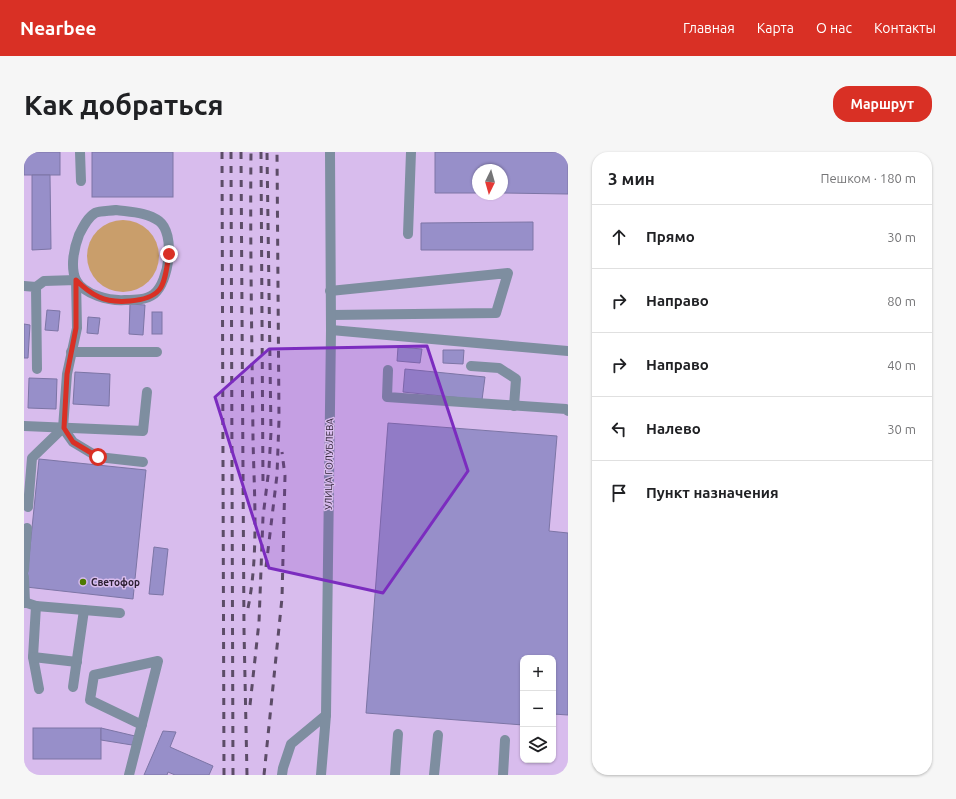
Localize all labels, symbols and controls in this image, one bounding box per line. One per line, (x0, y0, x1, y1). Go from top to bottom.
text: Nearbee (20, 17, 97, 39)
text: Главная (683, 20, 735, 36)
text: Карта (757, 20, 794, 36)
text: О нас (816, 20, 852, 36)
text: Контакты (874, 20, 936, 36)
button: Маршрут (833, 86, 932, 122)
text: Как добраться (24, 89, 223, 120)
north arrow (472, 164, 508, 200)
text: 3 мин (608, 169, 655, 188)
text: Пешком · 180 m (820, 171, 916, 185)
icon: ahead (608, 226, 630, 248)
text: Прямо (646, 228, 695, 245)
text: 30 m (887, 230, 916, 244)
route end (160, 245, 178, 263)
icon: right (608, 290, 630, 312)
text: Направо (646, 292, 709, 309)
text: 80 m (887, 294, 916, 308)
icon: right (608, 354, 630, 376)
text: Направо (646, 356, 709, 373)
text: 40 m (887, 358, 916, 372)
street label: УЛИЦА ГОЛУБЛЕВА (323, 418, 335, 510)
icon: left (608, 418, 630, 440)
text: Налево (646, 420, 701, 437)
text: 30 m (887, 422, 916, 436)
route start (89, 448, 107, 466)
icon: arrive (608, 482, 630, 504)
text: Пункт назначения (646, 484, 779, 501)
marker: Светофор (78, 577, 88, 587)
place label: Светофор (91, 577, 140, 588)
map controls (520, 655, 556, 763)
button: + (520, 655, 556, 691)
button: − (520, 691, 556, 727)
button: layers (520, 727, 556, 763)

